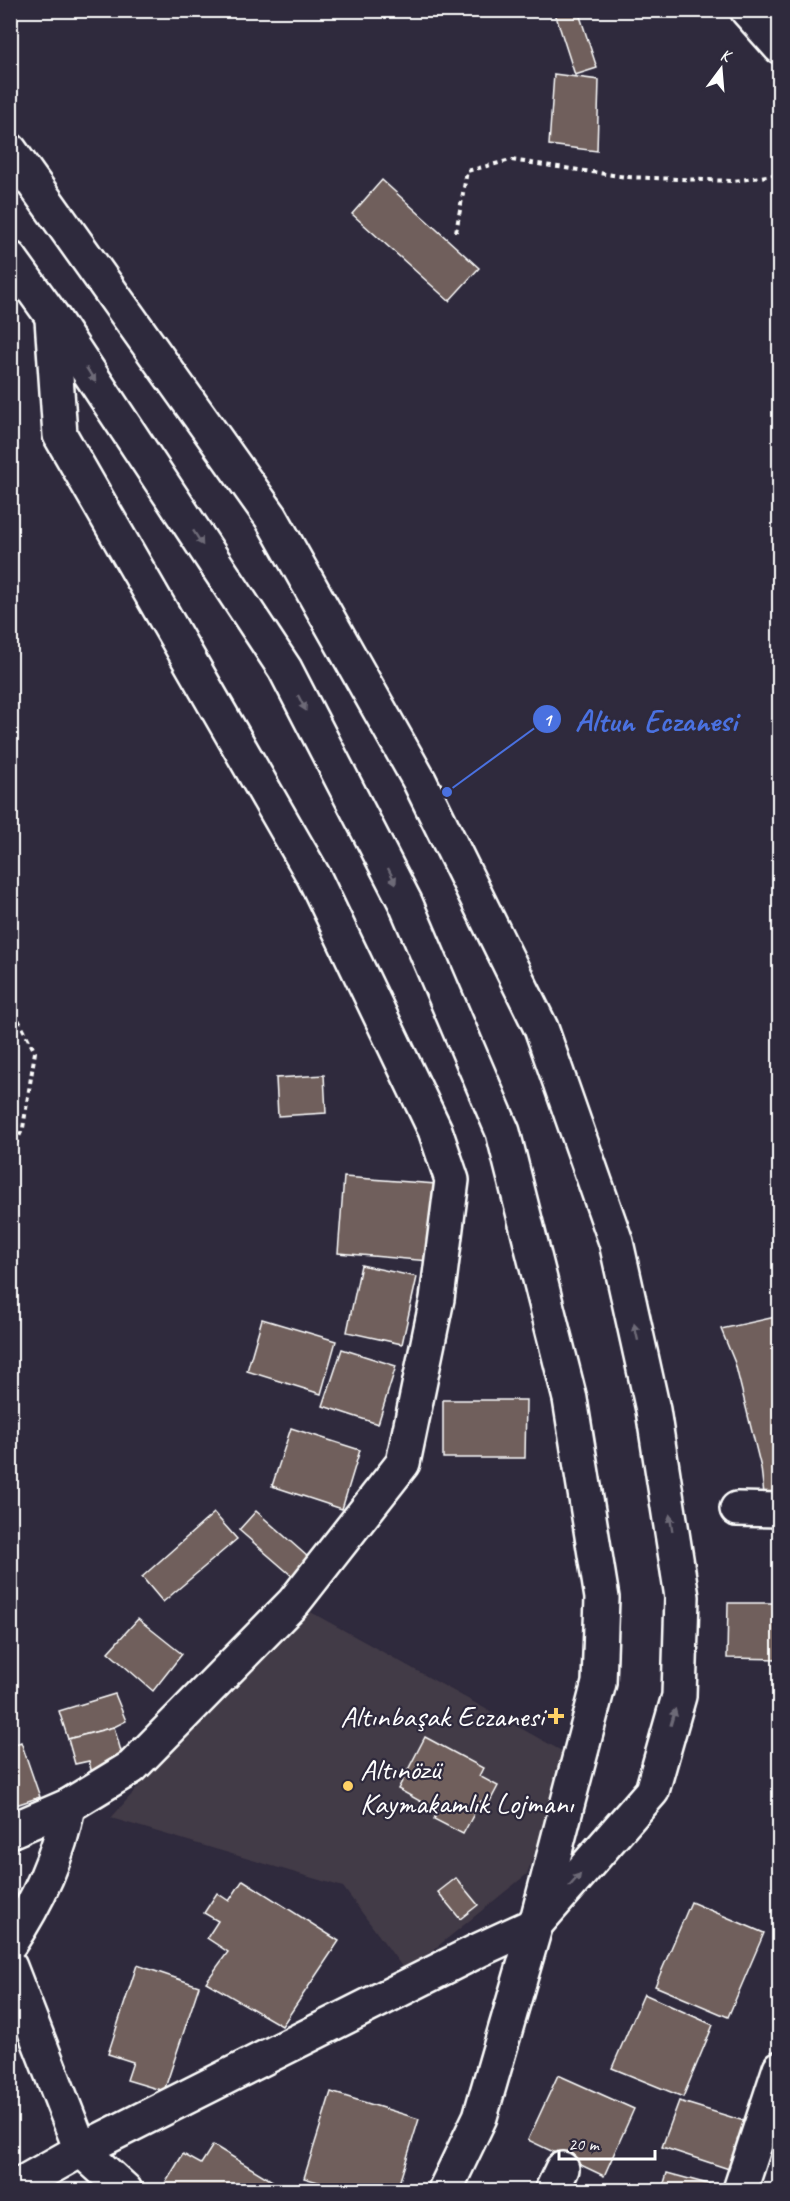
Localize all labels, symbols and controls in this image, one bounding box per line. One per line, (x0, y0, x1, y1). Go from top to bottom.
north arrow (691, 39, 751, 99)
text: K (718, 45, 735, 67)
one-way arrow (85, 367, 96, 383)
one-way arrow (193, 530, 204, 546)
one-way arrow (298, 694, 307, 711)
callout: Altun Eczanesi (532, 694, 749, 744)
text: Altun Eczanesi (575, 700, 741, 741)
text: 1 (543, 709, 553, 731)
one-way arrow (386, 867, 396, 885)
one-way arrow (631, 1322, 640, 1341)
one-way arrow (666, 1514, 675, 1533)
place label: Altınbaşak Eczanesi (340, 1697, 547, 1735)
one-way arrow (669, 1708, 678, 1726)
marker: Altınbaşak Eczanesi (549, 1709, 563, 1723)
place label: Altınözü Kaymakamlık Lojmanı (360, 1750, 575, 1822)
marker: Altınözü Kaymakamlık Lojmanı (341, 1779, 355, 1793)
one-way arrow (568, 1872, 582, 1887)
scale bar (559, 2123, 655, 2161)
text: 20 m (568, 2133, 601, 2155)

